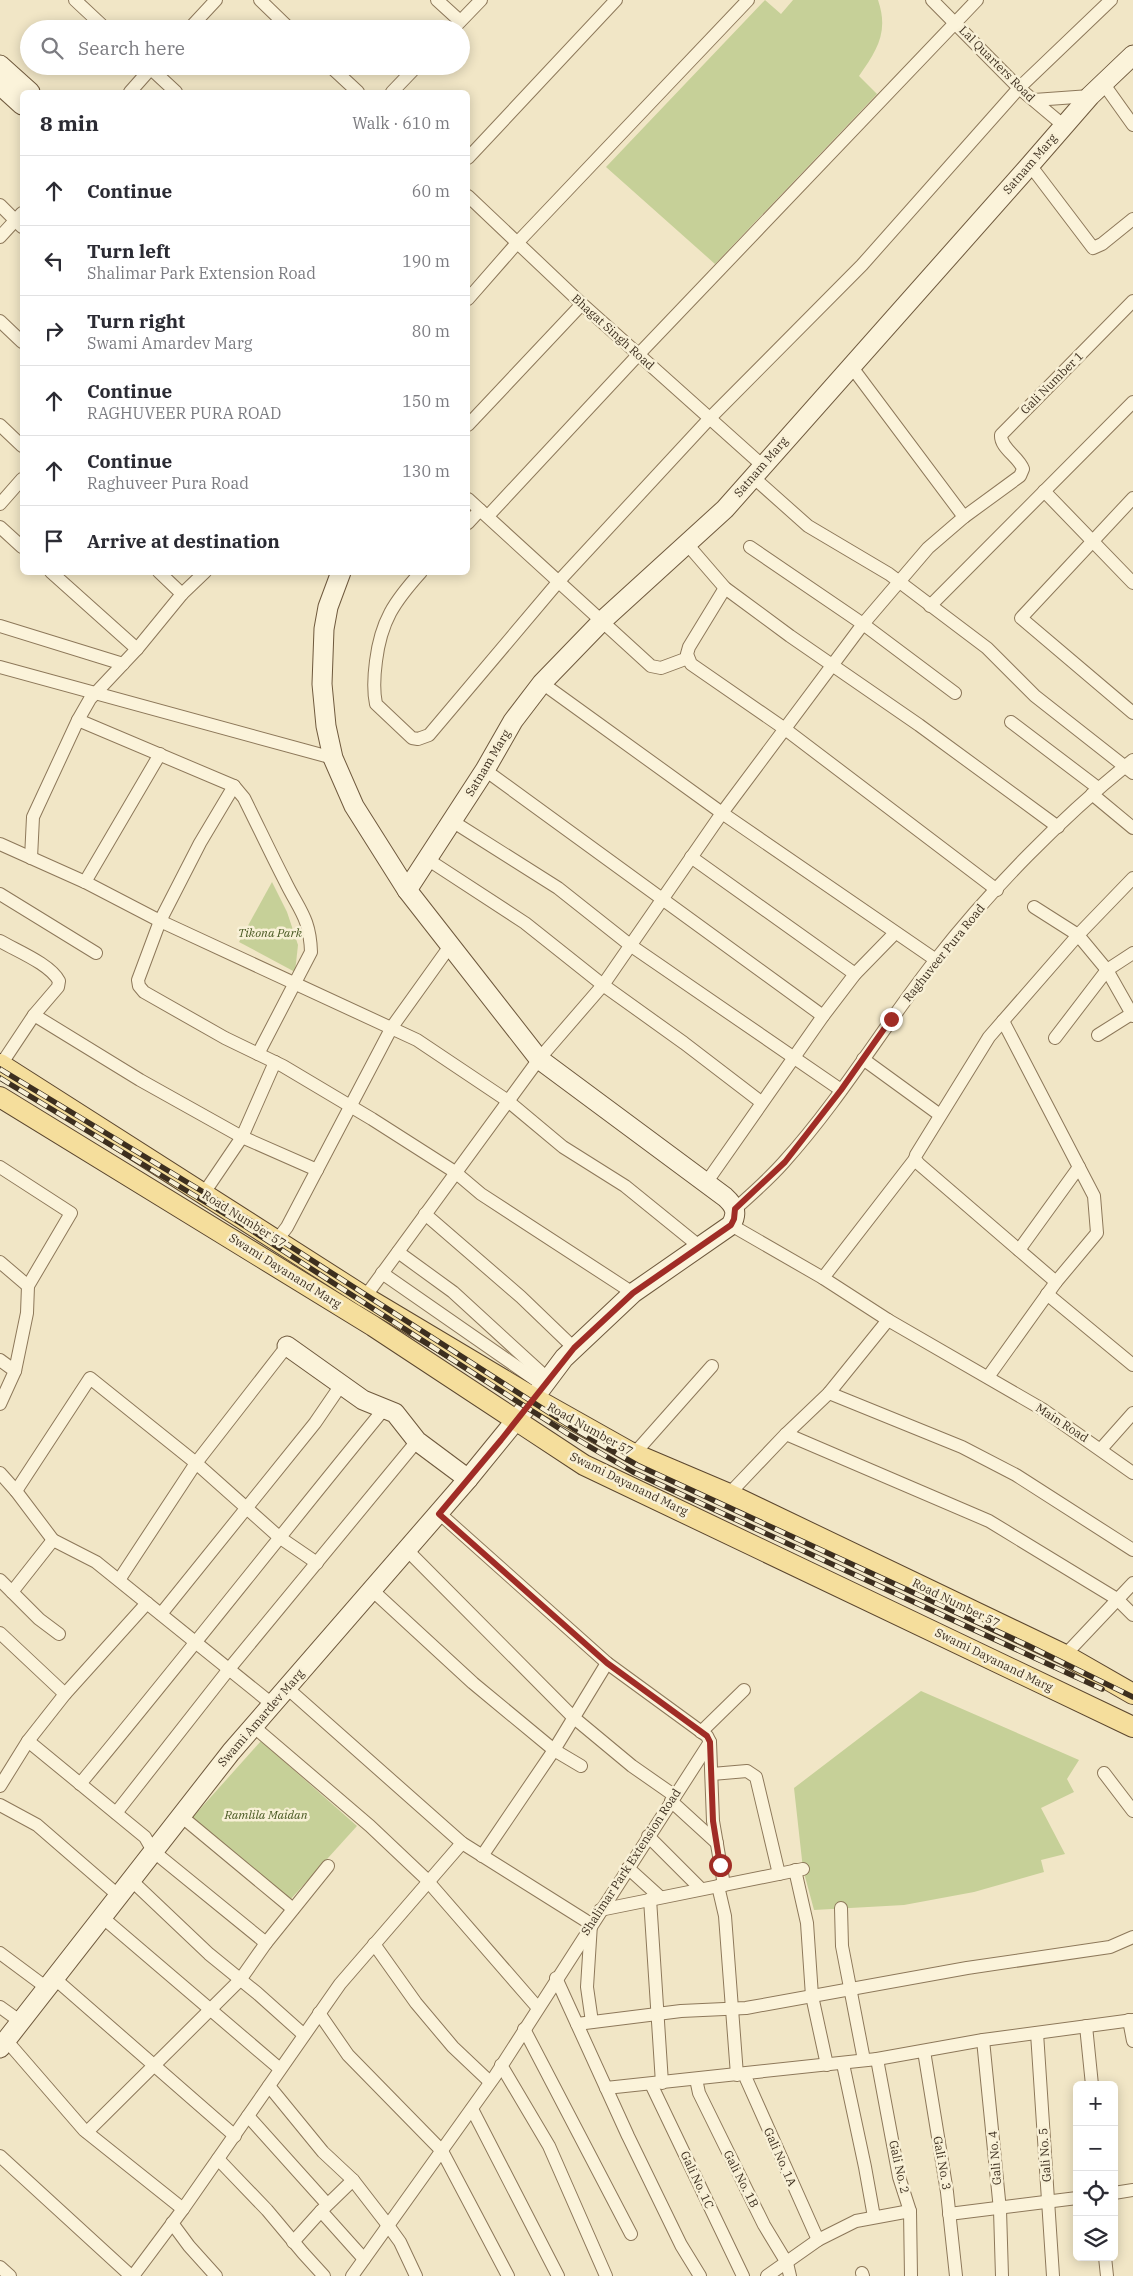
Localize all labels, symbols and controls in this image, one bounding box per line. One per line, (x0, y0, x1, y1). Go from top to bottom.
search box (20, 20, 470, 75)
street label: Lal Quarters Road (956, 23, 1038, 105)
icon: search (38, 34, 66, 62)
text: Search here (78, 36, 185, 60)
text: 8 min (40, 109, 99, 137)
text: Walk · 610 m (352, 113, 450, 133)
street label: Satnam Marg (999, 130, 1060, 197)
icon: ahead (40, 177, 68, 205)
text: Continue (87, 179, 172, 203)
text: 60 m (412, 181, 450, 201)
text: Turn left (87, 239, 170, 263)
icon: left (40, 247, 68, 275)
text: 190 m (402, 251, 450, 271)
text: Shalimar Park Extension Road (87, 263, 316, 283)
street label: Bhagat Singh Road (569, 291, 658, 373)
text: Turn right (87, 309, 185, 333)
icon: right (40, 317, 68, 345)
text: 80 m (412, 321, 450, 341)
text: Swami Amardev Marg (87, 333, 253, 353)
street label: Gali Number 1 (1017, 348, 1086, 417)
text: Continue (87, 379, 172, 403)
icon: ahead (40, 387, 68, 415)
text: 150 m (402, 391, 450, 411)
text: RAGHUVEER PURA ROAD (87, 403, 281, 423)
street label: Satnam Marg (730, 433, 791, 500)
text: Continue (87, 449, 172, 473)
icon: ahead (40, 457, 68, 485)
text: 130 m (402, 461, 450, 481)
text: Raghuveer Pura Road (87, 473, 249, 493)
icon: arrive (40, 527, 68, 555)
text: Arrive at destination (87, 529, 280, 553)
street label: Satnam Marg (462, 726, 514, 799)
street label: Raghuveer Pura Road (900, 901, 988, 1005)
park label: Tikona Park (238, 925, 303, 940)
route end (880, 1008, 903, 1031)
street label: Road Number 57 (200, 1187, 289, 1250)
street label: Swami Dayanand Marg (226, 1230, 344, 1311)
street label: Road Number 57 (545, 1399, 636, 1458)
street label: Main Road (1033, 1400, 1091, 1445)
street label: Swami Dayanand Marg (568, 1448, 691, 1519)
street label: Road Number 57 (910, 1575, 1003, 1630)
street label: Swami Dayanand Marg (933, 1624, 1056, 1695)
street label: Swami Amardev Marg (214, 1666, 307, 1769)
street label: Shalimar Park Extension Road (578, 1786, 684, 1938)
park label: Ramlila Maidan (224, 1807, 308, 1822)
route start (709, 1854, 732, 1877)
map controls (1073, 2081, 1118, 2261)
button: + (1073, 2081, 1118, 2126)
street label: Gali No. 1A (761, 2125, 800, 2189)
button: − (1073, 2126, 1118, 2171)
street label: Gali No. 5 (1035, 2127, 1054, 2183)
street label: Gali No. 4 (985, 2130, 1004, 2186)
street label: Gali No. 3 (930, 2135, 955, 2191)
street label: Gali No. 2 (886, 2139, 913, 2195)
street label: Gali No. 1C (678, 2148, 717, 2211)
street label: Gali No. 1B (721, 2148, 762, 2210)
button: locate (1073, 2171, 1118, 2216)
button: layers (1073, 2216, 1118, 2261)

